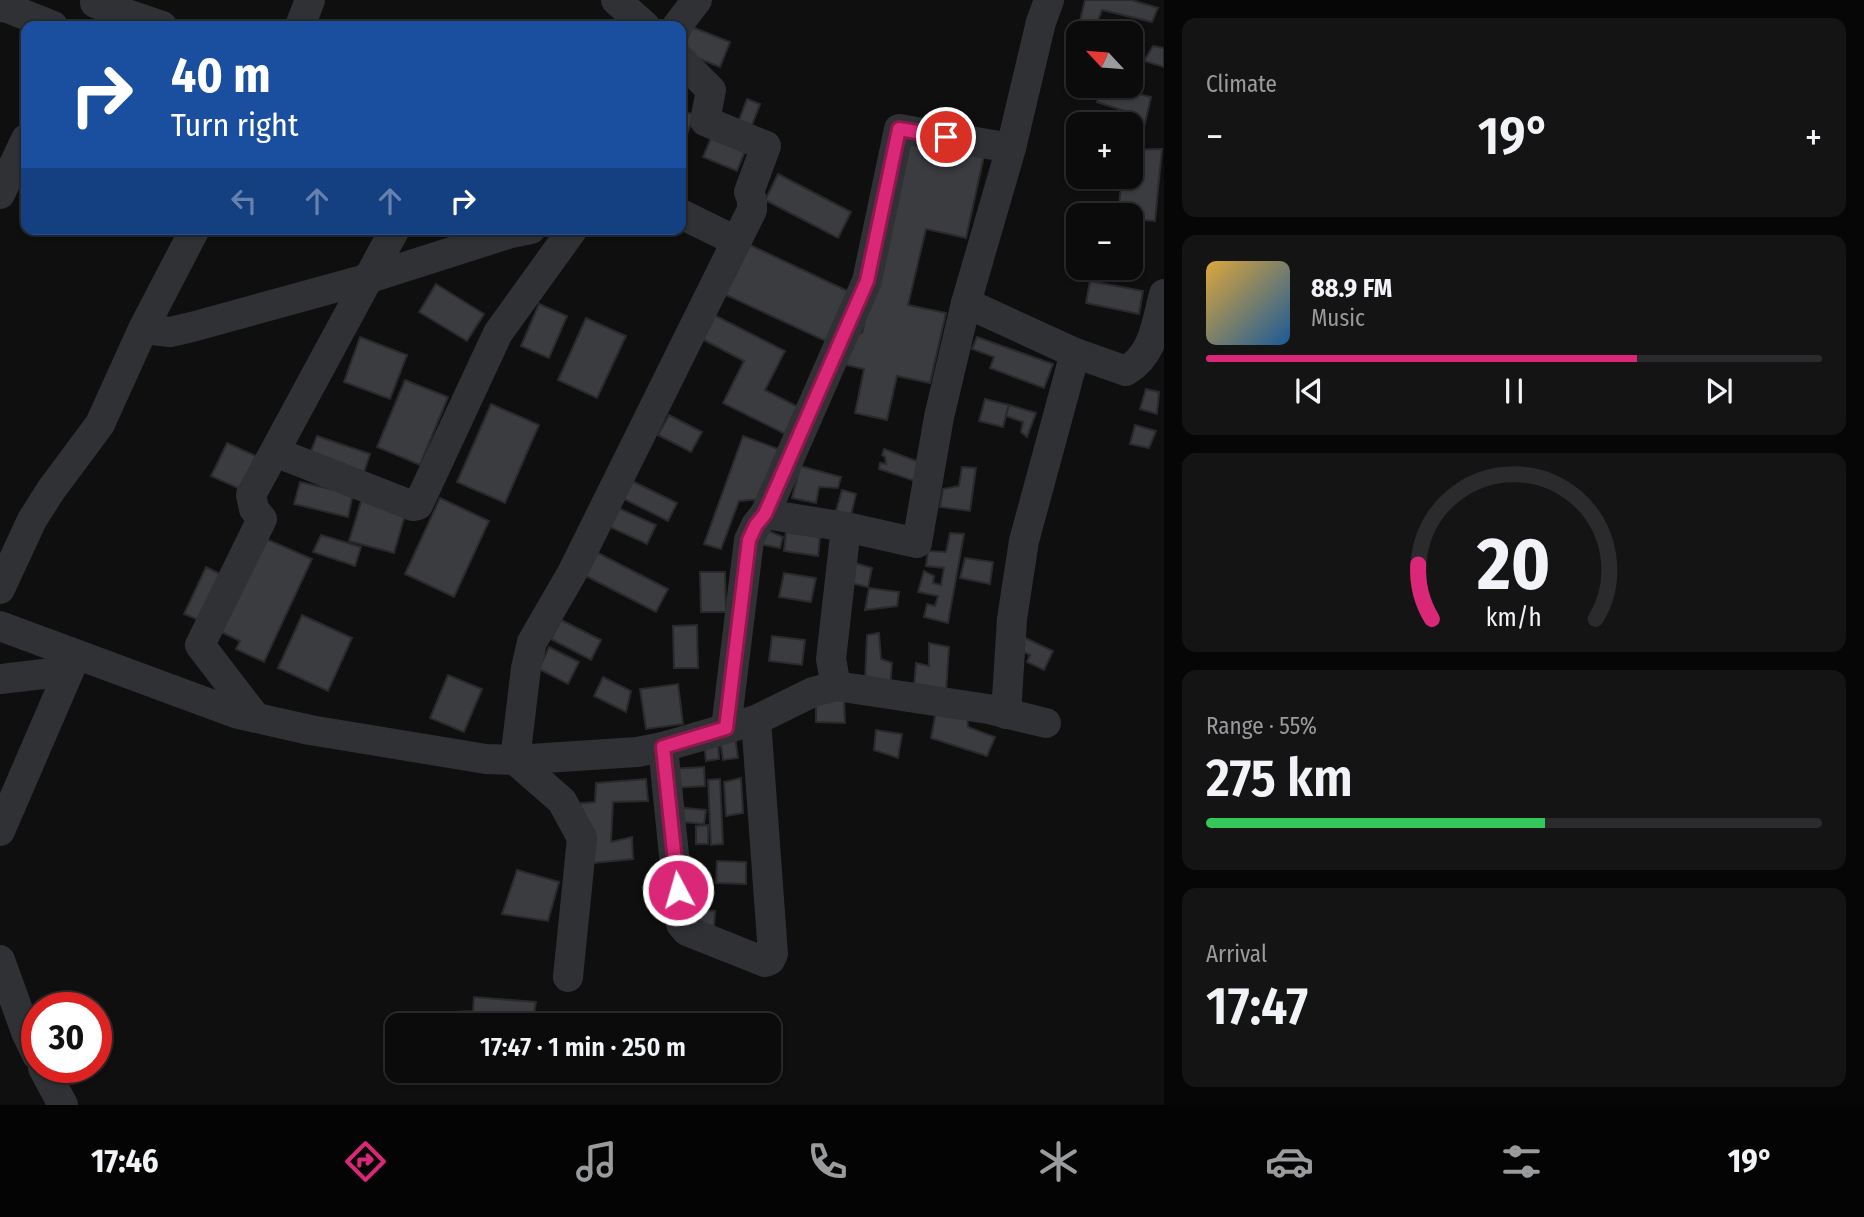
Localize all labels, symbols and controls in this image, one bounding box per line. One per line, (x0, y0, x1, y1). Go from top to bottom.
north arrow (1066, 21, 1143, 98)
map controls (1066, 21, 1143, 280)
text: 40 m (171, 46, 271, 105)
icon: right (56, 49, 147, 140)
text: Climate (1206, 70, 1277, 98)
text: 19° (1478, 105, 1550, 168)
text: Turn right (171, 106, 298, 144)
pin (916, 107, 976, 167)
button: + (1066, 112, 1143, 189)
text: − (1206, 114, 1223, 160)
text: + (1805, 114, 1822, 160)
icon: arrive (927, 118, 965, 156)
icon: left (225, 182, 263, 220)
icon: ahead (298, 182, 336, 220)
icon: ahead (371, 182, 409, 220)
icon: right (444, 182, 482, 220)
button: − (1066, 203, 1143, 280)
text: 88.9 FM (1311, 273, 1392, 304)
text: Music (1311, 304, 1365, 332)
icon: previous (1290, 372, 1328, 410)
icon: pause (1495, 372, 1533, 410)
icon: next (1700, 372, 1738, 410)
text: 20 (1476, 521, 1551, 608)
text: km/h (1486, 602, 1542, 632)
text: Range · 55% (1206, 712, 1317, 740)
text: 275 km (1206, 747, 1353, 810)
position arrow (641, 853, 715, 927)
text: Arrival (1206, 940, 1267, 968)
text: 17:47 (1206, 975, 1308, 1038)
speed limit sign: 30 (21, 992, 112, 1083)
text: 17:47 · 1 min · 250 m (480, 1032, 686, 1063)
icon: directions (341, 1137, 390, 1186)
icon: music (572, 1137, 621, 1186)
icon: phone (803, 1137, 852, 1186)
icon: climate (1034, 1137, 1083, 1186)
icon: car (1265, 1137, 1314, 1186)
icon: filters (1497, 1137, 1546, 1186)
text: 17:46 (91, 1142, 159, 1180)
text: 19° (1728, 1142, 1773, 1180)

